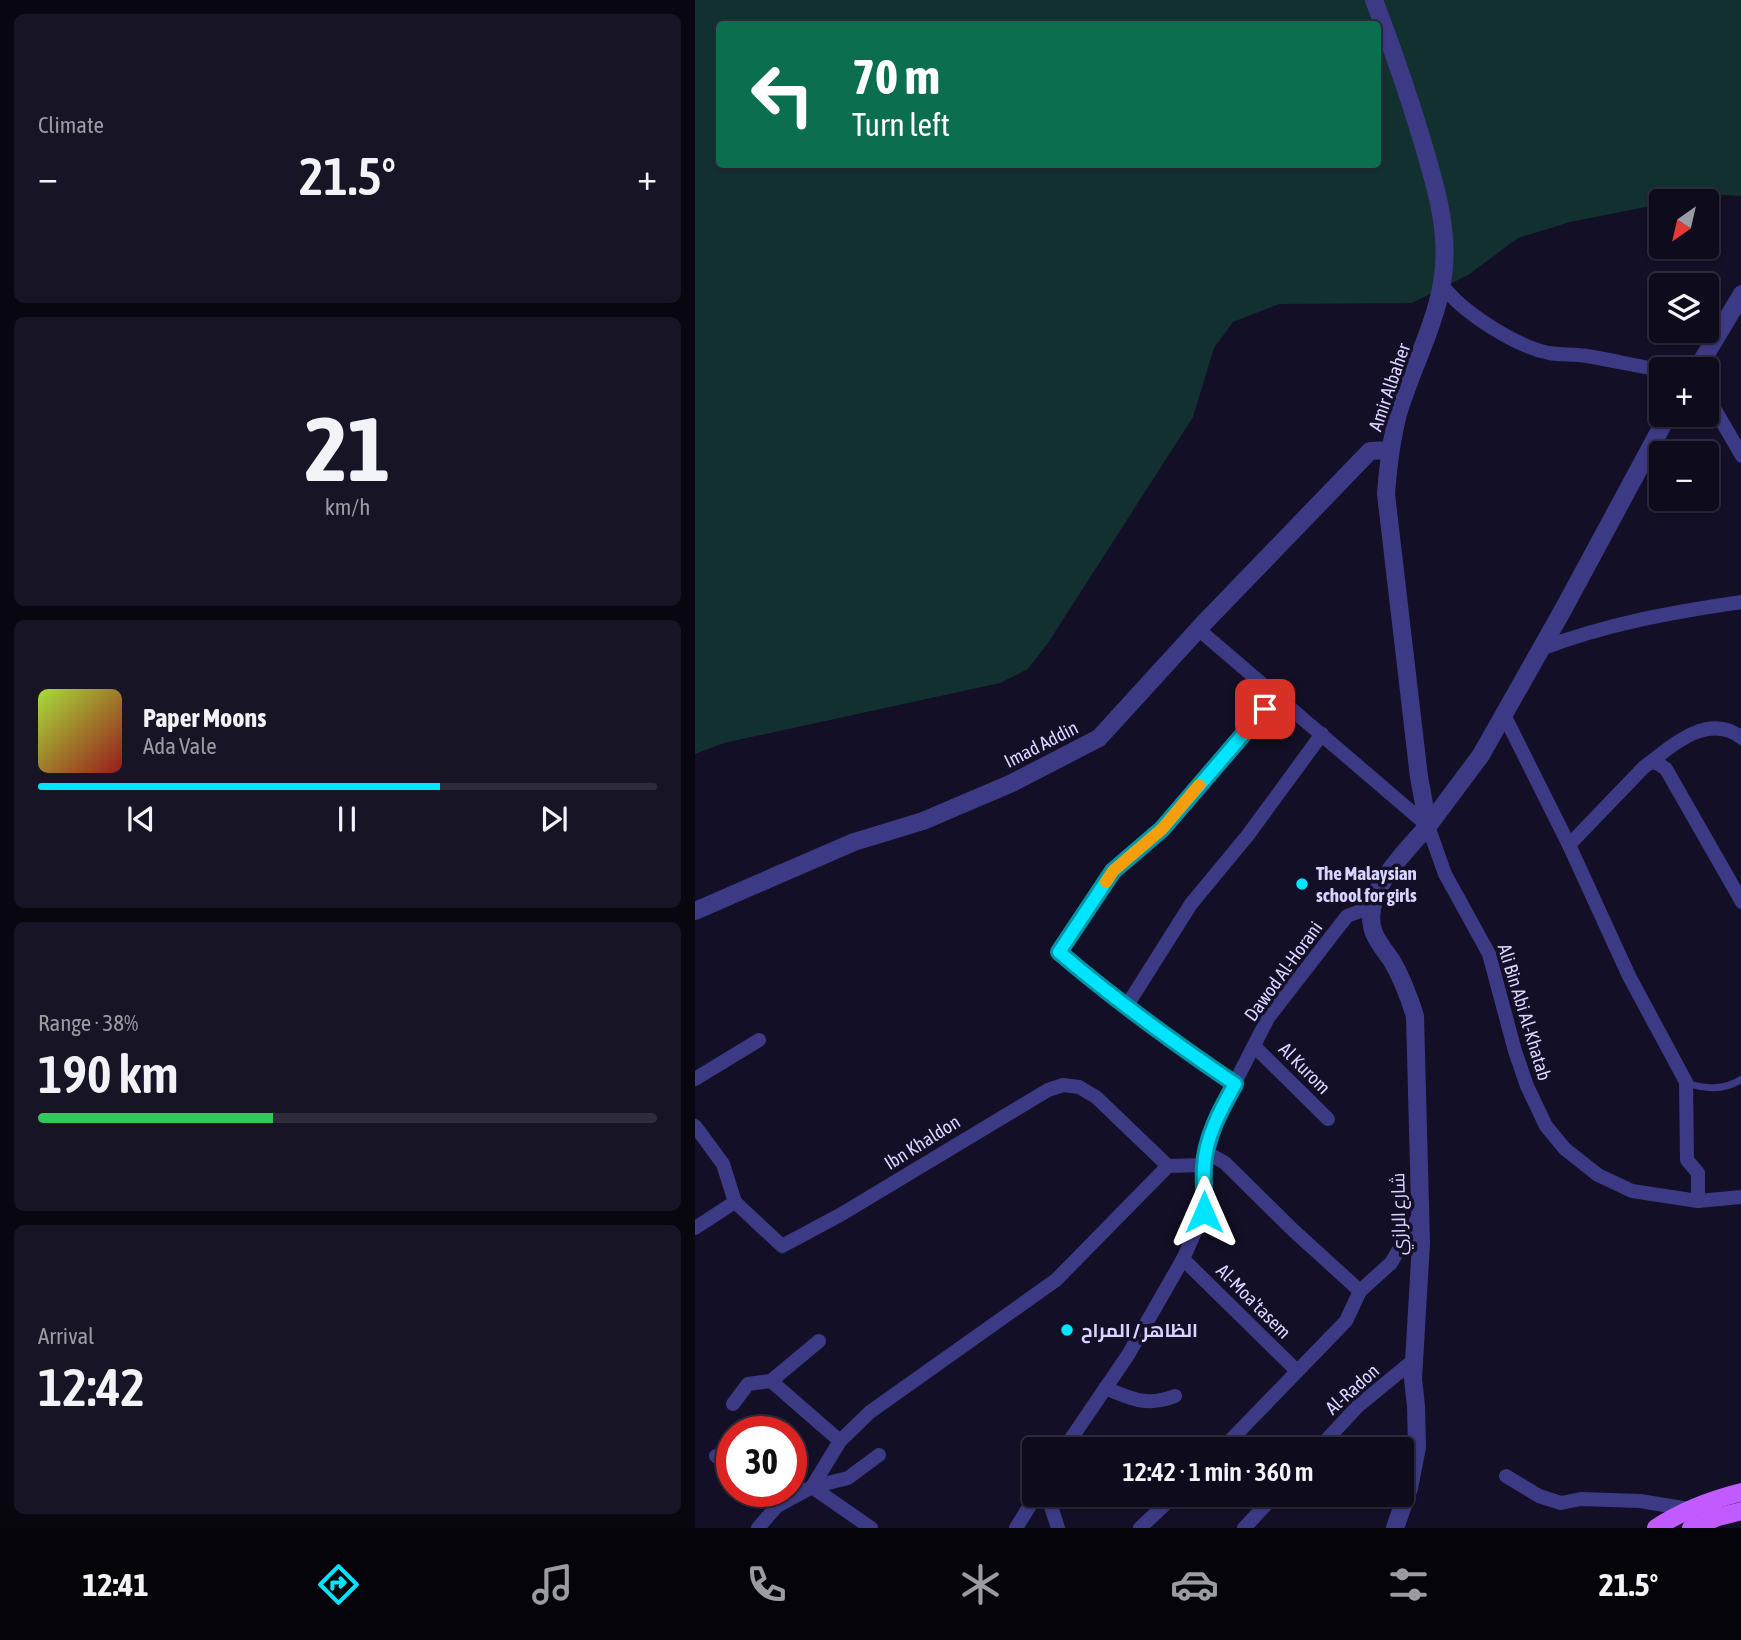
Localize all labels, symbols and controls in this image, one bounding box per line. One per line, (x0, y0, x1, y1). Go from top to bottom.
text: 70 m (852, 48, 940, 104)
icon: left (737, 49, 828, 140)
text: Turn left (852, 106, 950, 143)
text: Climate (38, 112, 104, 138)
text: 21.5° (299, 146, 396, 206)
text: − (38, 155, 58, 198)
text: + (637, 155, 657, 198)
north arrow (1649, 189, 1719, 259)
map controls (1649, 189, 1719, 511)
button: layers (1649, 273, 1719, 343)
street label: Amir Albaher (1364, 340, 1414, 434)
button: + (1649, 357, 1719, 427)
text: 21 (305, 396, 390, 500)
button: − (1649, 441, 1719, 511)
text: km/h (325, 494, 370, 520)
pin (1235, 679, 1295, 739)
icon: arrive (1246, 690, 1284, 728)
text: Paper Moons (143, 703, 266, 733)
street label: Imad Addin (1000, 716, 1082, 772)
text: Ada Vale (143, 733, 217, 759)
icon: previous (122, 800, 160, 838)
icon: pause (328, 800, 366, 838)
icon: next (535, 800, 573, 838)
place label: The Malaysian school for girls (1316, 862, 1417, 906)
marker: The Malaysian school for girls (1294, 876, 1310, 892)
street label: Dawod Al-Horani (1239, 917, 1327, 1025)
street label: Ali Bin Abi Al-Khatab (1494, 941, 1556, 1083)
text: Range · 38% (38, 1010, 138, 1036)
street label: Al Kurom (1275, 1038, 1335, 1098)
text: 190 km (38, 1044, 179, 1104)
street label: Ibn Khaldon (880, 1110, 964, 1174)
street label: شارع الرازي (1386, 1172, 1414, 1255)
position arrow (1167, 1175, 1241, 1249)
street label: Al-Moa'tasem (1212, 1259, 1296, 1343)
place label: الظاهر / المراح (1081, 1319, 1198, 1344)
marker: الظاهر / المراح (1059, 1322, 1075, 1338)
text: Arrival (38, 1323, 94, 1349)
text: 12:42 (38, 1357, 145, 1417)
street label: Al-Radon (1321, 1359, 1383, 1419)
speed limit sign: 30 (716, 1416, 807, 1507)
text: 12:42 · 1 min · 360 m (1123, 1457, 1313, 1487)
icon: directions (314, 1560, 363, 1609)
icon: music (528, 1560, 577, 1609)
icon: phone (742, 1560, 791, 1609)
icon: climate (956, 1560, 1005, 1609)
icon: car (1170, 1560, 1219, 1609)
icon: filters (1384, 1560, 1433, 1609)
text: 12:41 (83, 1566, 148, 1603)
text: 21.5° (1599, 1566, 1658, 1603)

